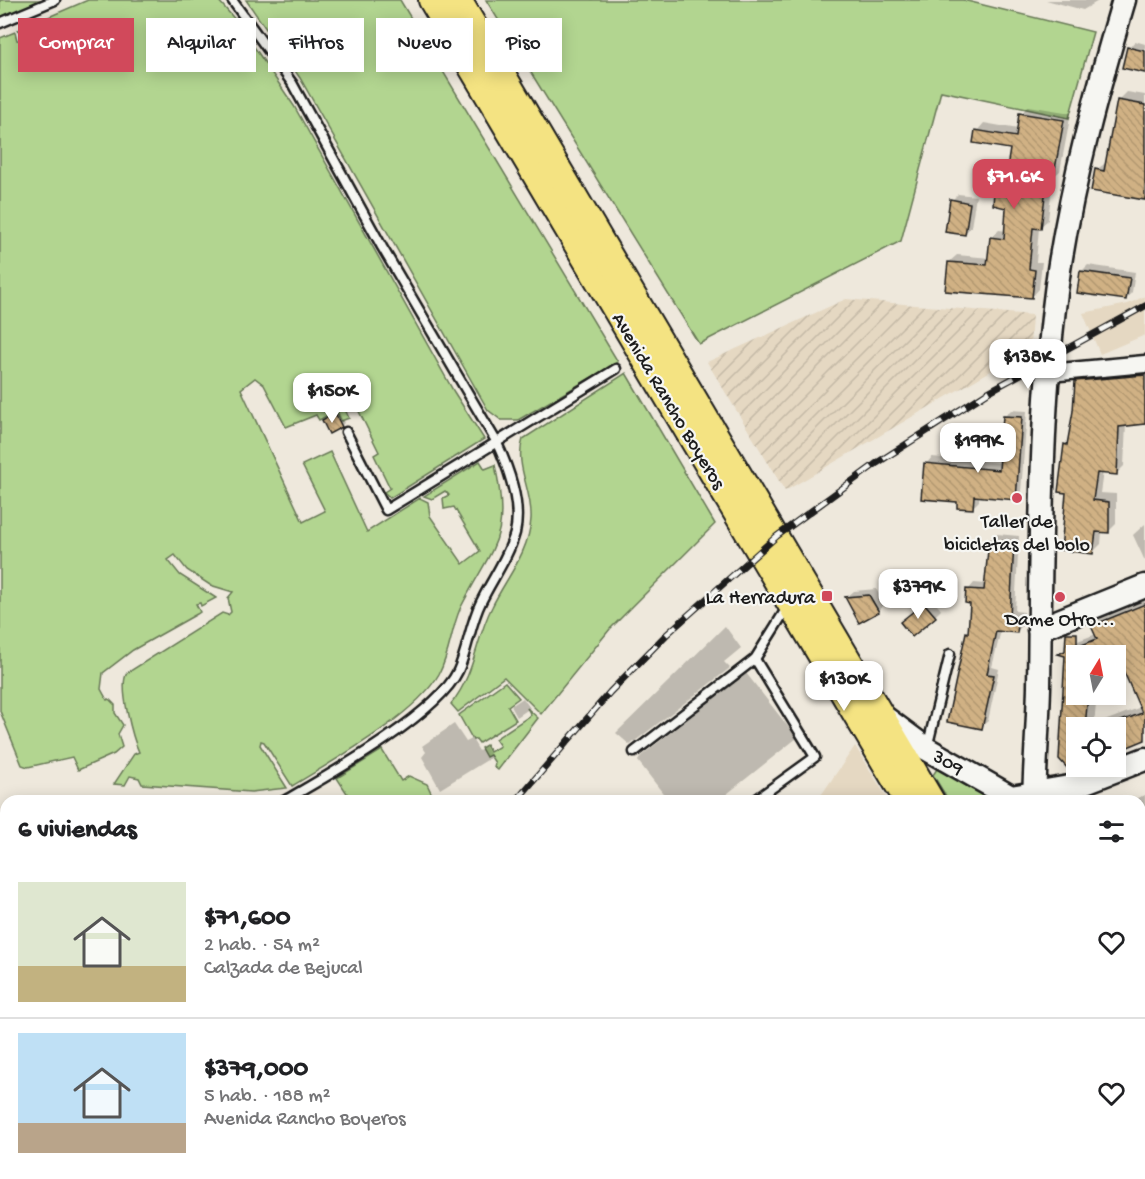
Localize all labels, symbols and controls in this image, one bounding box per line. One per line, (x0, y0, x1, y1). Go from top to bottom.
chip: Comprar (18, 18, 134, 72)
chip: Alquilar (146, 18, 256, 72)
chip: Filtros (268, 18, 364, 72)
chip: Nuevo (376, 18, 473, 72)
chip: Piso (485, 18, 562, 72)
pin: $71.6K (965, 159, 1063, 210)
text: $71.6K (987, 167, 1041, 190)
street label: Avenida Rancho Boyeros (605, 309, 729, 495)
pin: $138K (986, 339, 1070, 390)
text: $138K (1003, 347, 1053, 370)
pin: $150K (290, 373, 374, 424)
text: $150K (307, 381, 357, 404)
pin: $199K (936, 423, 1020, 474)
text: $199K (954, 431, 1002, 454)
marker: Taller de bicicletas del bolo (1010, 491, 1024, 505)
place label: Taller de bicicletas del bolo (944, 512, 1090, 558)
pin: $379K (876, 569, 960, 620)
text: $379K (893, 577, 943, 600)
place label: La Herradura (706, 588, 816, 611)
marker: La Herradura (820, 589, 834, 603)
marker: Dame Otro... (1053, 590, 1067, 604)
place label: Dame Otro... (1003, 610, 1115, 633)
north arrow (1066, 645, 1126, 705)
map controls (1066, 645, 1126, 777)
pin: $130K (802, 661, 886, 712)
text: $130K (819, 669, 869, 692)
button: locate (1066, 717, 1126, 777)
street label: 309 (927, 746, 967, 782)
icon: filters (1095, 815, 1128, 848)
text: 6 viviendas (18, 816, 137, 847)
text: $71,600 (204, 904, 291, 935)
icon: home (66, 906, 138, 978)
icon: heart (1095, 926, 1128, 959)
text: 2 hab. · 54 m² (204, 935, 320, 958)
text: Calzada de Bejucal (204, 958, 363, 981)
text: $379,000 (204, 1055, 308, 1086)
icon: home (66, 1057, 138, 1129)
icon: heart (1095, 1077, 1128, 1110)
text: 5 hab. · 188 m² (204, 1086, 331, 1109)
text: Avenida Rancho Boyeros (204, 1109, 406, 1132)

